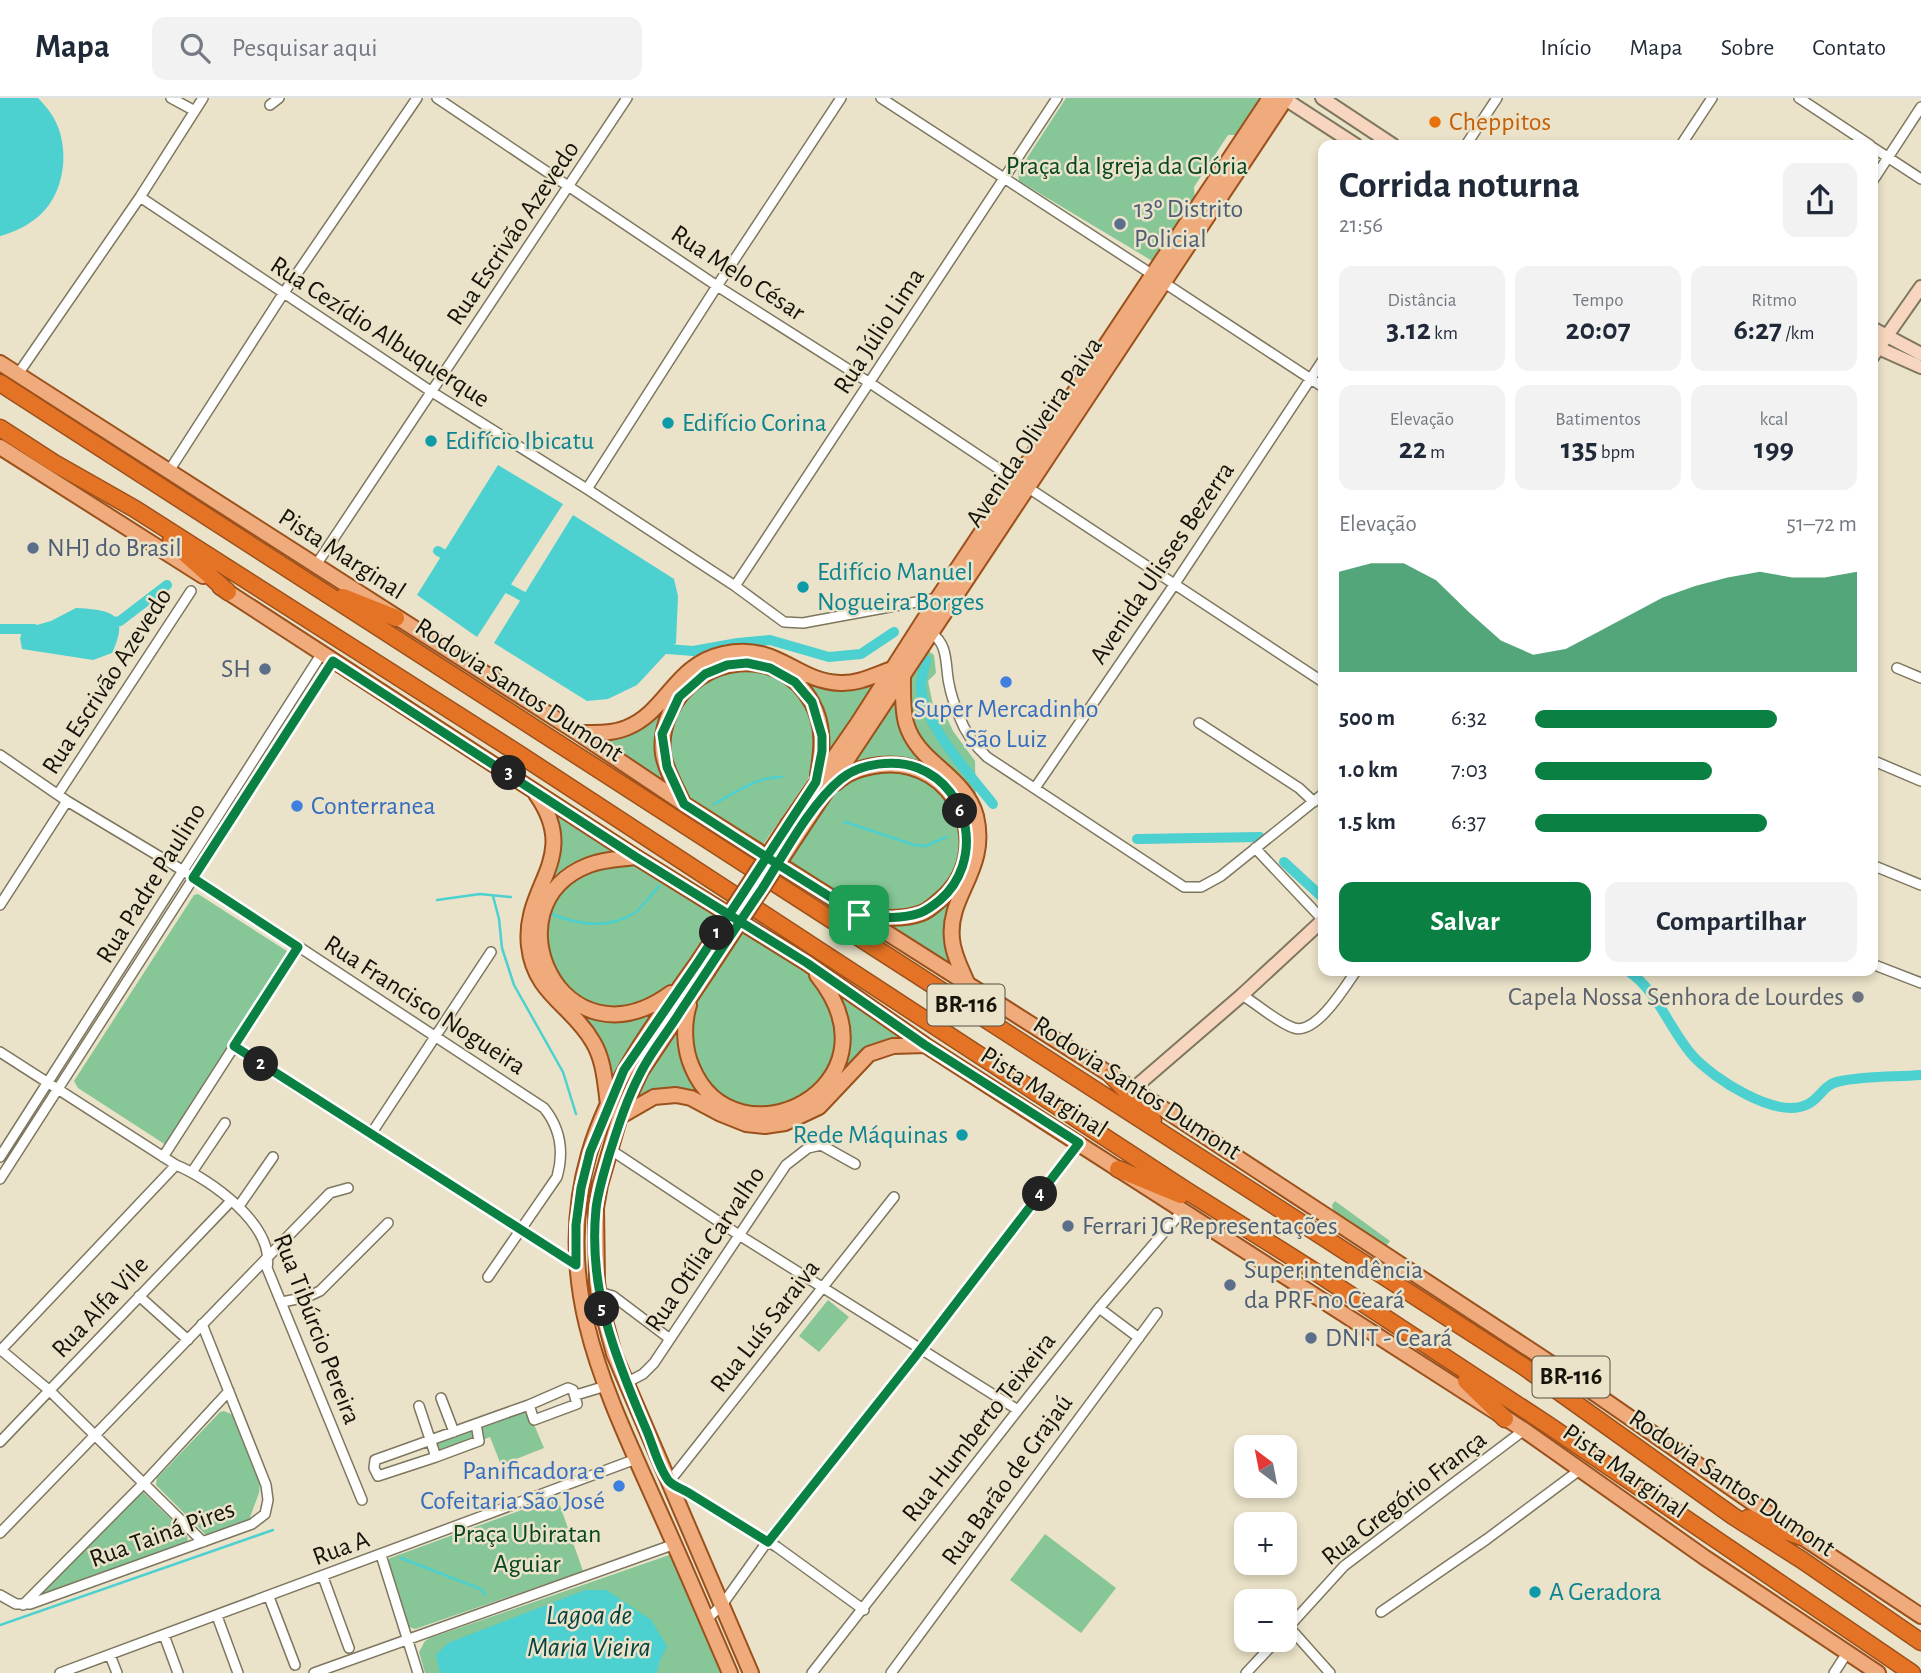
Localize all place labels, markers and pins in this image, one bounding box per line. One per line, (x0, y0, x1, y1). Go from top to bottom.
place label: Cheppitos (1449, 109, 1551, 135)
marker: Cheppitos (1427, 114, 1443, 130)
place label: 13º Distrito Policial (1134, 196, 1243, 252)
marker: 13º Distrito Policial (1112, 216, 1128, 232)
place label: Edifício Corina (682, 410, 827, 436)
marker: Edifício Corina (660, 415, 676, 431)
place label: Edifício Ibicatu (445, 428, 594, 454)
marker: Edifício Ibicatu (423, 433, 439, 449)
place label: NHJ do Brasil (47, 535, 182, 561)
marker: NHJ do Brasil (25, 540, 41, 556)
place label: Edifício Manuel Nogueira Borges (817, 559, 985, 615)
marker: Edifício Manuel Nogueira Borges (795, 579, 811, 595)
place label: SH (221, 656, 251, 682)
marker: SH (257, 661, 273, 677)
marker: Super Mercadinho São Luiz (998, 674, 1014, 690)
place label: Super Mercadinho São Luiz (914, 696, 1099, 752)
pin: 3 (491, 756, 526, 790)
place label: Conterranea (311, 793, 436, 819)
pin: 6 (942, 794, 978, 828)
marker: Conterranea (289, 798, 305, 814)
pin (829, 885, 889, 945)
pin: 1 (700, 916, 734, 950)
place label: Capela Nossa Senhora de Lourdes (1508, 984, 1844, 1010)
marker: Capela Nossa Senhora de Lourdes (1850, 989, 1866, 1005)
pin: 2 (244, 1046, 278, 1082)
place label: Rede Máquinas (793, 1122, 948, 1148)
marker: Rede Máquinas (954, 1127, 970, 1143)
pin: 4 (1023, 1176, 1058, 1212)
place label: Ferrari JG Representações (1082, 1213, 1338, 1239)
marker: Ferrari JG Representações (1060, 1218, 1076, 1234)
place label: Superintendência da PRF no Ceará (1244, 1257, 1423, 1313)
marker: Superintendência da PRF no Ceará (1222, 1277, 1238, 1293)
pin: 5 (584, 1292, 620, 1326)
place label: DNIT - Ceará (1325, 1325, 1452, 1351)
marker: DNIT - Ceará (1303, 1330, 1319, 1346)
place label: Panificadora e Cofeitaria São José (420, 1458, 605, 1514)
marker: Panificadora e Cofeitaria São José (611, 1478, 627, 1494)
place label: A Geradora (1549, 1579, 1662, 1605)
marker: A Geradora (1527, 1584, 1543, 1600)

